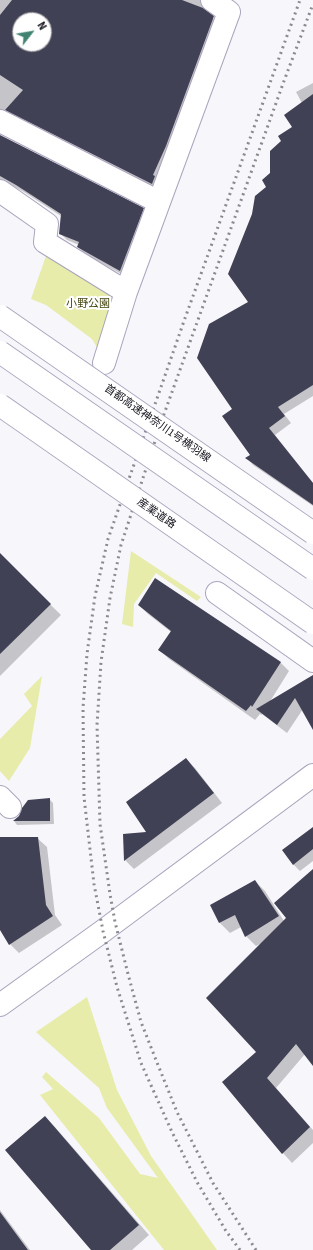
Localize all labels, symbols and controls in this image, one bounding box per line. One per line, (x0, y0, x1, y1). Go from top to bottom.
north arrow (12, 12, 52, 52)
text: N (34, 19, 50, 33)
park label: 小野公園 (66, 298, 110, 312)
street label: 首都高速神奈川1号横羽線 (101, 382, 213, 466)
street label: 産業道路 (134, 496, 178, 532)

